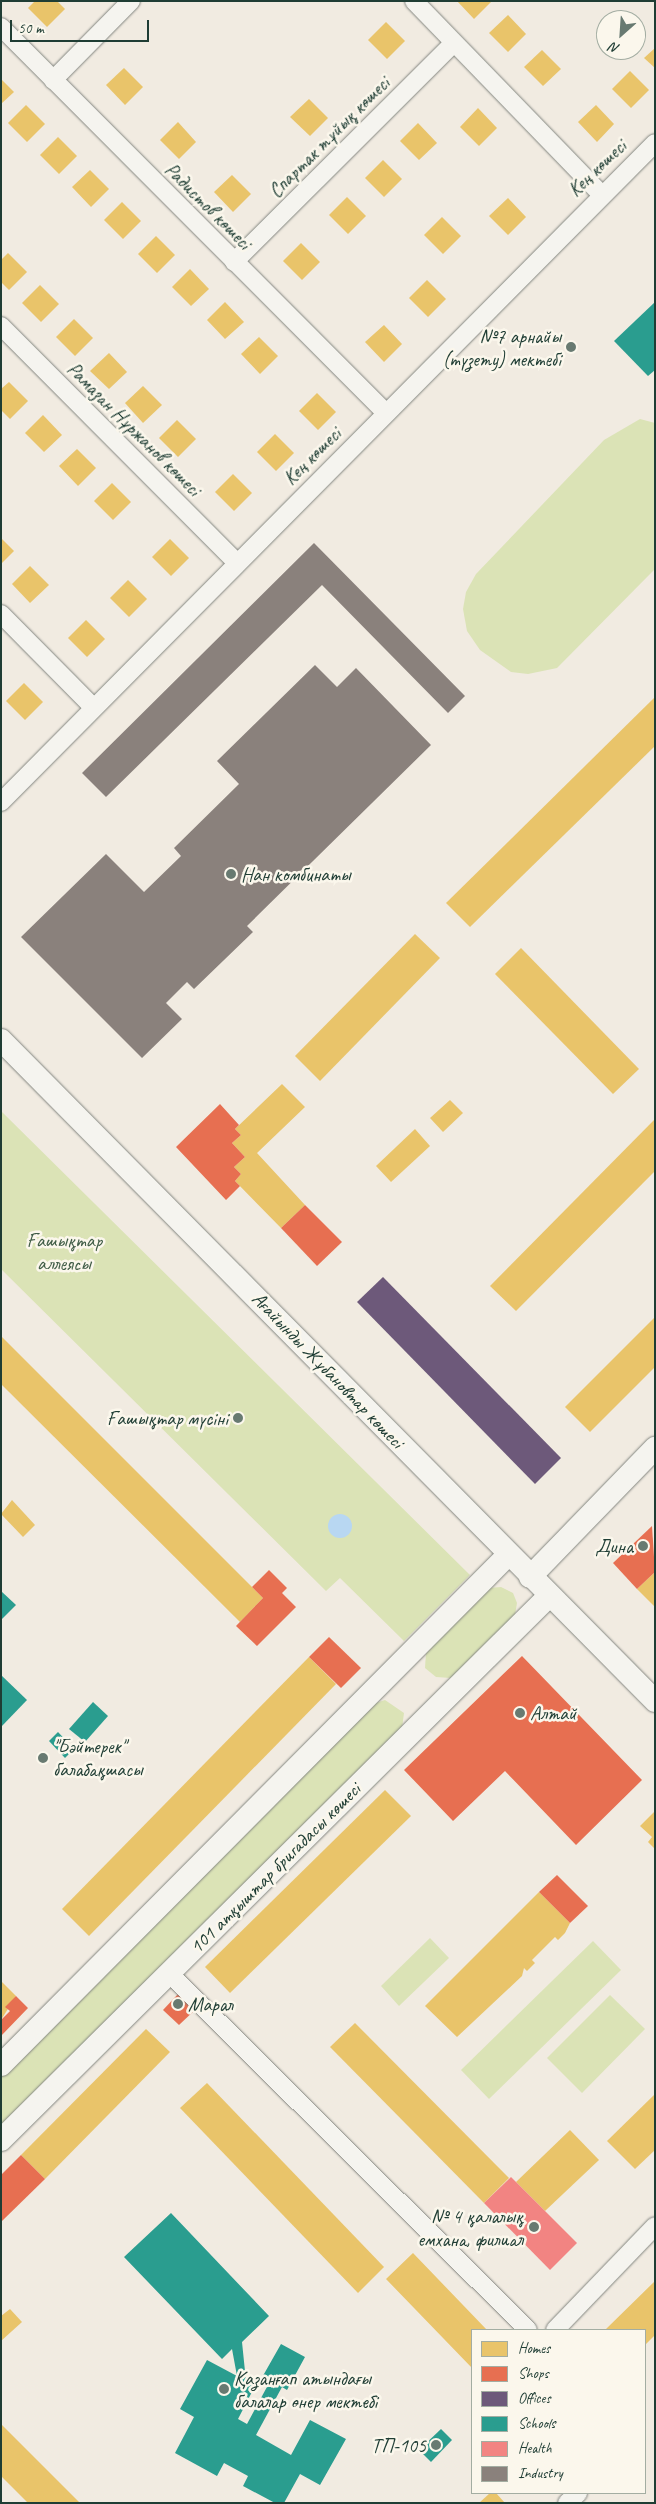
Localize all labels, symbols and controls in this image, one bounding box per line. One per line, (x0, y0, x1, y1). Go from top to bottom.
scale bar (12, 10, 151, 42)
north arrow (596, 10, 646, 60)
text: 50 m (18, 19, 44, 38)
text: N (607, 38, 622, 58)
street label: Спартак тұйық көшесі (264, 72, 394, 202)
street label: Кең көшесі (563, 134, 631, 202)
street label: Радистов көшесі (160, 158, 256, 254)
place label: №7 арнайы (түзету) мектебі (443, 324, 561, 371)
marker: №7 арнайы (түзету) мектебі (565, 341, 577, 353)
street label: Рамазан Нұржанов көшесі (62, 357, 206, 501)
street label: Кең көшесі (278, 422, 346, 490)
place label: Нан комбинаты (241, 862, 354, 886)
marker: Нан комбинаты (225, 868, 237, 880)
park label: Ғашықтар аллеясы (26, 1229, 102, 1276)
street label: Ағайынды Жұбановтар көшесі (247, 1287, 409, 1453)
place label: Ғашықтар мүсіні (106, 1406, 228, 1430)
marker: Ғашықтар мүсіні (232, 1412, 244, 1424)
place label: Дина (595, 1534, 633, 1558)
marker: Дина (637, 1540, 649, 1552)
place label: Алтай (530, 1701, 576, 1725)
marker: Алтай (514, 1707, 526, 1719)
place label: "Бәйтерек" балабақшасы (53, 1734, 143, 1781)
marker: "Бәйтерек" балабақшасы (37, 1752, 49, 1764)
street label: 101 атқыштар бригадасы көшесі (185, 1778, 365, 1958)
place label: Марал (188, 1992, 233, 2016)
marker: Марал (172, 1998, 184, 2010)
place label: № 4 қалалық емхана, филиал (418, 2204, 523, 2251)
marker: № 4 қалалық емхана, филиал (527, 2220, 541, 2234)
legend (471, 2329, 646, 2494)
text: Homes (518, 2339, 550, 2358)
text: Shops (518, 2364, 549, 2383)
place label: Қазанғап атындағы балалар өнер мектебі (234, 2366, 377, 2413)
marker: Қазанғап атындағы балалар өнер мектебі (218, 2383, 230, 2395)
text: Offices (518, 2389, 551, 2408)
text: Schools (518, 2414, 555, 2433)
place label: ТП-105 (371, 2433, 426, 2457)
marker: ТП-105 (430, 2439, 442, 2451)
text: Health (518, 2439, 552, 2458)
text: Industry (518, 2464, 563, 2483)

